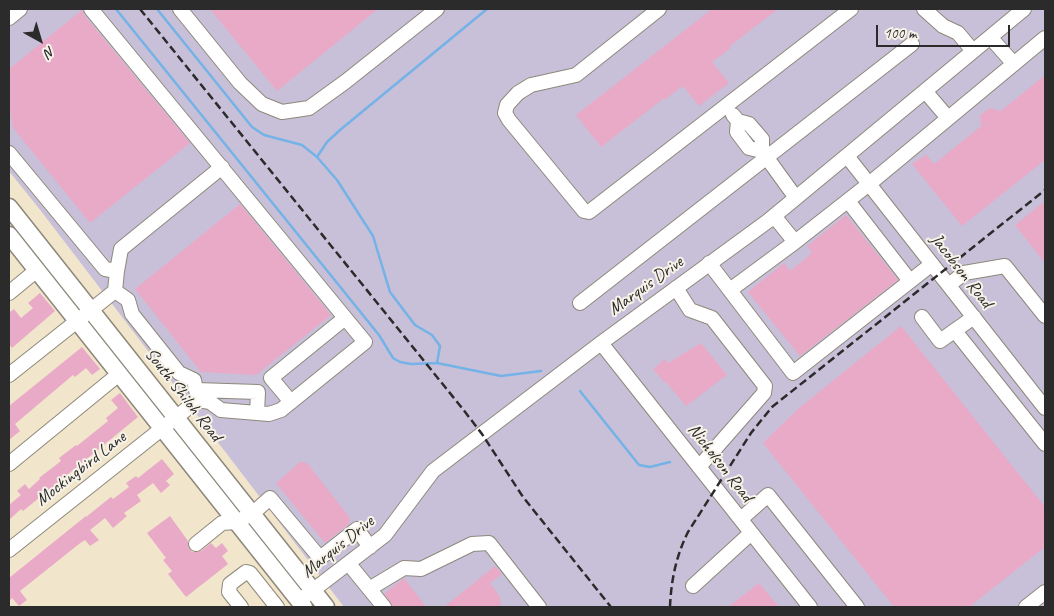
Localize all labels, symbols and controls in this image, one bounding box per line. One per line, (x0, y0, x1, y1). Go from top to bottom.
north arrow (15, 15, 65, 65)
scale bar (879, 15, 1013, 47)
text: 100 m (884, 24, 916, 43)
text: N (41, 43, 58, 61)
street label: Jacobson Road (925, 229, 997, 313)
street label: Marquis Drive (604, 252, 688, 320)
street label: South Shiloh Road (140, 344, 226, 446)
street label: Nicholson Road (683, 419, 757, 507)
street label: Mockingbird Lane (32, 427, 130, 511)
street label: Marquis Drive (297, 511, 379, 583)

